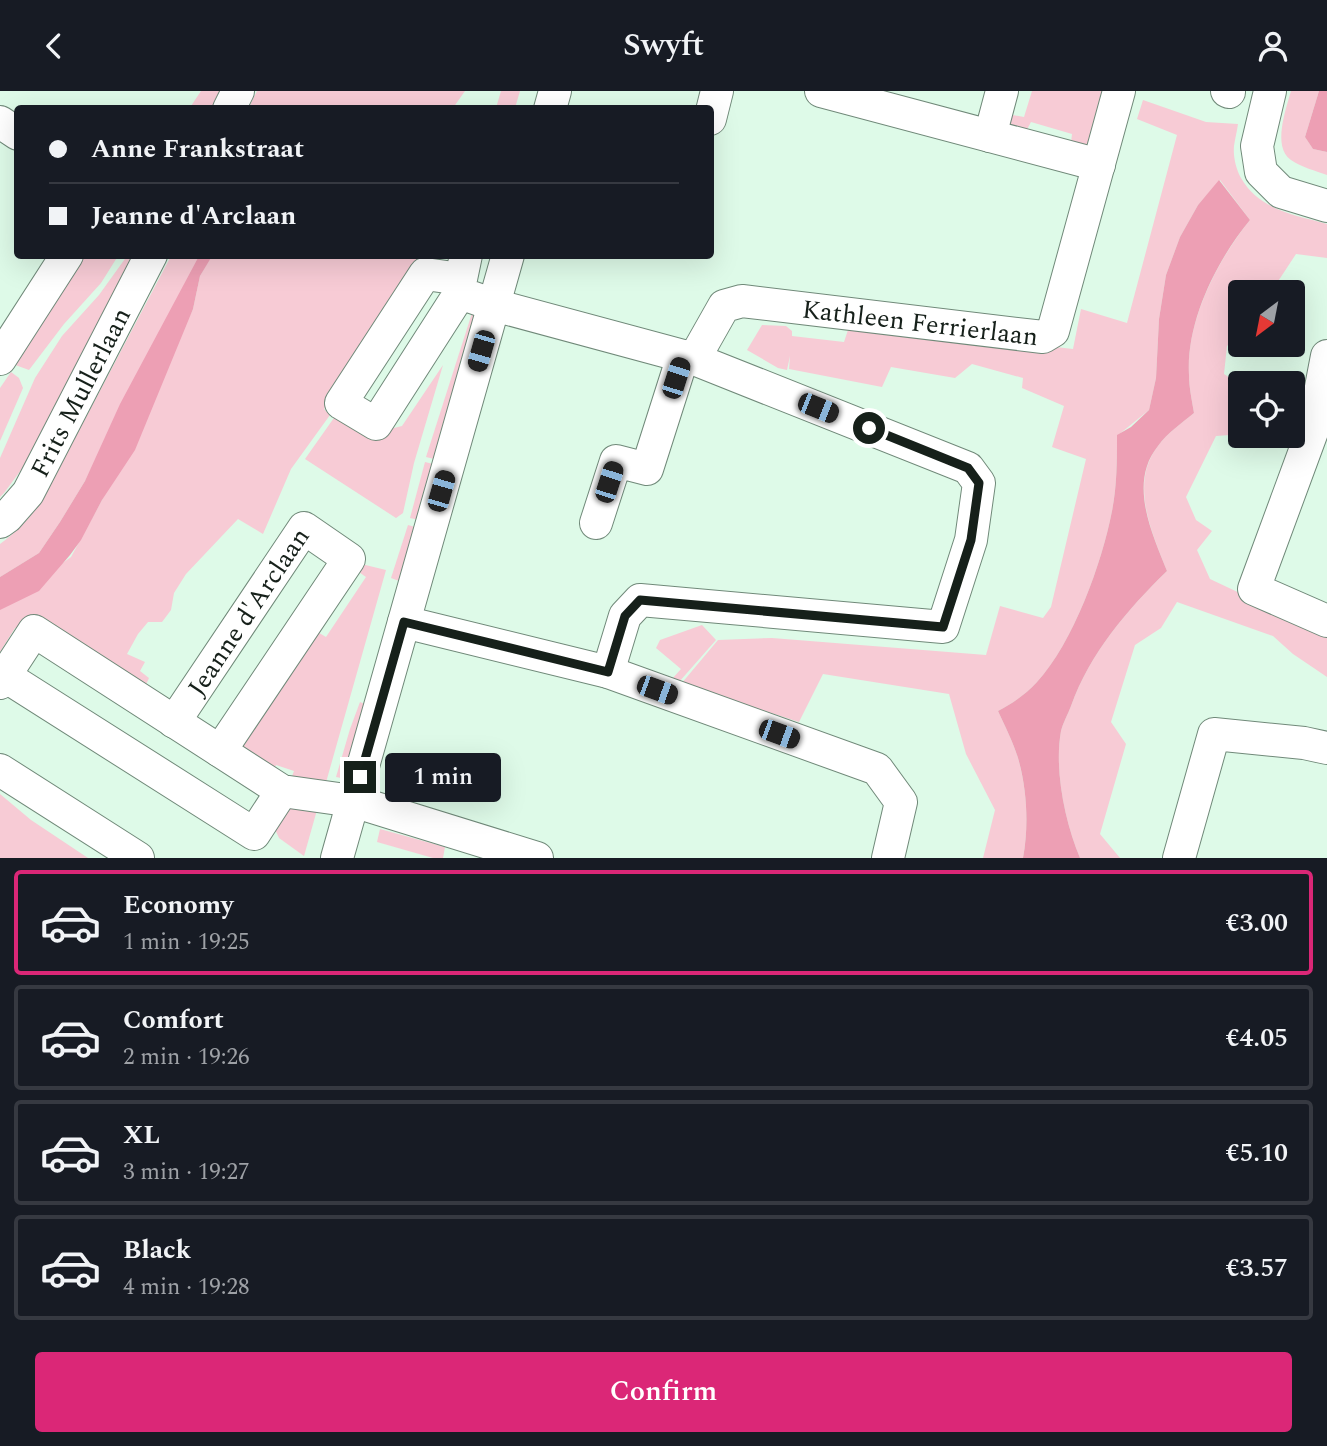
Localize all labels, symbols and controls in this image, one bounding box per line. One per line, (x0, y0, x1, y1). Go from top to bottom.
text: Swyft (623, 21, 704, 70)
icon: back (35, 27, 73, 65)
icon: person (1254, 27, 1292, 65)
text: Anne Frankstraat (91, 129, 304, 169)
text: Jeanne d'Arclaan (91, 196, 296, 236)
north arrow (1228, 280, 1306, 357)
map controls (1228, 280, 1305, 448)
street label: Kathleen Ferrierlaan (800, 289, 1040, 357)
street label: Frits Mullerlaan (20, 301, 142, 485)
car (466, 328, 497, 374)
car (660, 355, 693, 401)
button: locate (1228, 371, 1305, 448)
car (795, 390, 842, 426)
route start (853, 412, 885, 444)
car (593, 459, 626, 505)
car (426, 468, 457, 514)
street label: Jeanne d'Arclaan (178, 520, 320, 705)
car (634, 673, 681, 707)
car (756, 717, 803, 751)
callout: 1 min (384, 753, 500, 801)
text: 1 min (413, 760, 473, 795)
route end (344, 761, 376, 793)
text: Economy (123, 885, 233, 925)
icon: car (39, 891, 102, 954)
text: €3.00 (1225, 903, 1288, 943)
text: 1 min · 19:25 (123, 925, 250, 960)
text: Comfort (123, 1000, 224, 1040)
icon: car (39, 1006, 102, 1069)
text: €4.05 (1225, 1018, 1288, 1058)
text: 2 min · 19:26 (123, 1040, 250, 1075)
text: XL (123, 1115, 160, 1155)
icon: car (39, 1121, 102, 1184)
text: €5.10 (1225, 1133, 1288, 1173)
text: 3 min · 19:27 (123, 1155, 250, 1190)
text: Black (123, 1230, 191, 1270)
icon: car (39, 1236, 102, 1299)
text: €3.57 (1225, 1248, 1288, 1288)
text: 4 min · 19:28 (123, 1270, 250, 1305)
button: Confirm (35, 1352, 1292, 1432)

